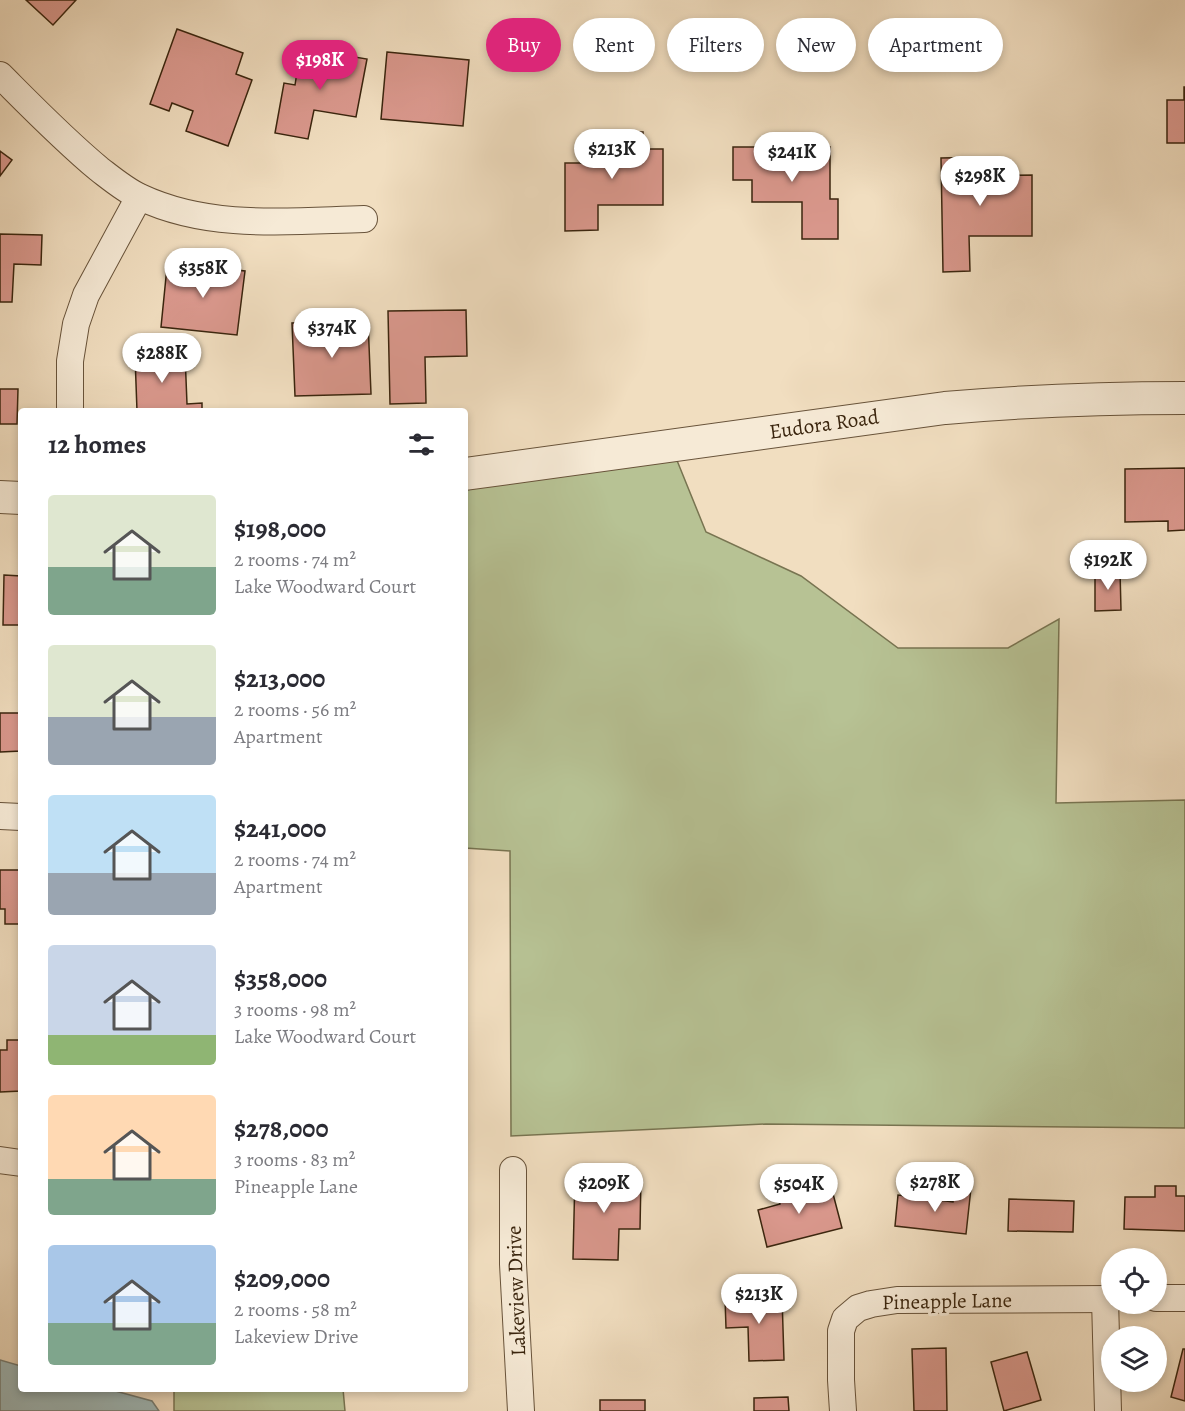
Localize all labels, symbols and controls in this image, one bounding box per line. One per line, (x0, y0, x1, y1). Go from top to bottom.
chip: Buy (486, 18, 561, 72)
chip: Rent (573, 18, 655, 72)
chip: Filters (667, 18, 764, 72)
chip: New (776, 18, 856, 72)
chip: Apartment (868, 18, 1003, 72)
pin: $198K (278, 40, 362, 91)
text: $198K (296, 46, 344, 73)
pin: $213K (570, 129, 654, 180)
pin: $241K (750, 132, 834, 183)
text: $213K (588, 135, 636, 162)
text: $241K (768, 138, 816, 165)
pin: $298K (938, 156, 1022, 207)
text: $298K (955, 162, 1005, 189)
pin: $358K (161, 248, 245, 299)
text: $358K (178, 254, 228, 281)
pin: $374K (290, 308, 374, 359)
text: $374K (308, 314, 357, 341)
pin: $288K (120, 333, 204, 384)
text: $288K (136, 339, 188, 366)
street label: Eudora Road (767, 402, 881, 446)
text: 12 homes (48, 427, 146, 462)
icon: filters (405, 428, 438, 461)
text: $198,000 (234, 511, 326, 546)
icon: home (96, 519, 168, 591)
pin: $192K (1066, 540, 1150, 591)
text: 2 rooms · 74 m² (234, 546, 356, 573)
text: $192K (1084, 546, 1132, 573)
text: Lake Woodward Court (234, 573, 416, 600)
text: $213,000 (234, 661, 325, 696)
icon: home (96, 669, 168, 741)
text: 2 rooms · 56 m² (234, 696, 356, 723)
text: Apartment (234, 723, 323, 750)
text: $241,000 (234, 811, 326, 846)
icon: home (96, 819, 168, 891)
text: 2 rooms · 74 m² (234, 846, 356, 873)
text: Apartment (234, 873, 323, 900)
text: $358,000 (234, 961, 327, 996)
icon: home (96, 969, 168, 1041)
text: 3 rooms · 98 m² (234, 996, 356, 1023)
text: Lake Woodward Court (234, 1023, 416, 1050)
text: $278,000 (234, 1111, 328, 1146)
icon: home (96, 1119, 168, 1191)
text: 3 rooms · 83 m² (234, 1146, 355, 1173)
pin: $278K (893, 1162, 977, 1213)
pin: $209K (562, 1163, 646, 1214)
pin: $504K (757, 1164, 841, 1215)
text: $278K (910, 1168, 960, 1195)
text: $209K (578, 1169, 630, 1196)
text: $504K (774, 1170, 824, 1197)
text: Pineapple Lane (234, 1173, 358, 1200)
street label: Lakeview Drive (500, 1225, 532, 1357)
map controls (1101, 1248, 1167, 1392)
button: locate (1101, 1248, 1167, 1314)
text: $209,000 (234, 1261, 330, 1296)
icon: home (96, 1269, 168, 1341)
pin: $213K (717, 1274, 801, 1325)
text: $213K (735, 1280, 783, 1307)
street label: Pineapple Lane (882, 1286, 1012, 1316)
text: 2 rooms · 58 m² (234, 1296, 357, 1323)
text: Lakeview Drive (234, 1323, 358, 1350)
button: layers (1101, 1326, 1167, 1392)

